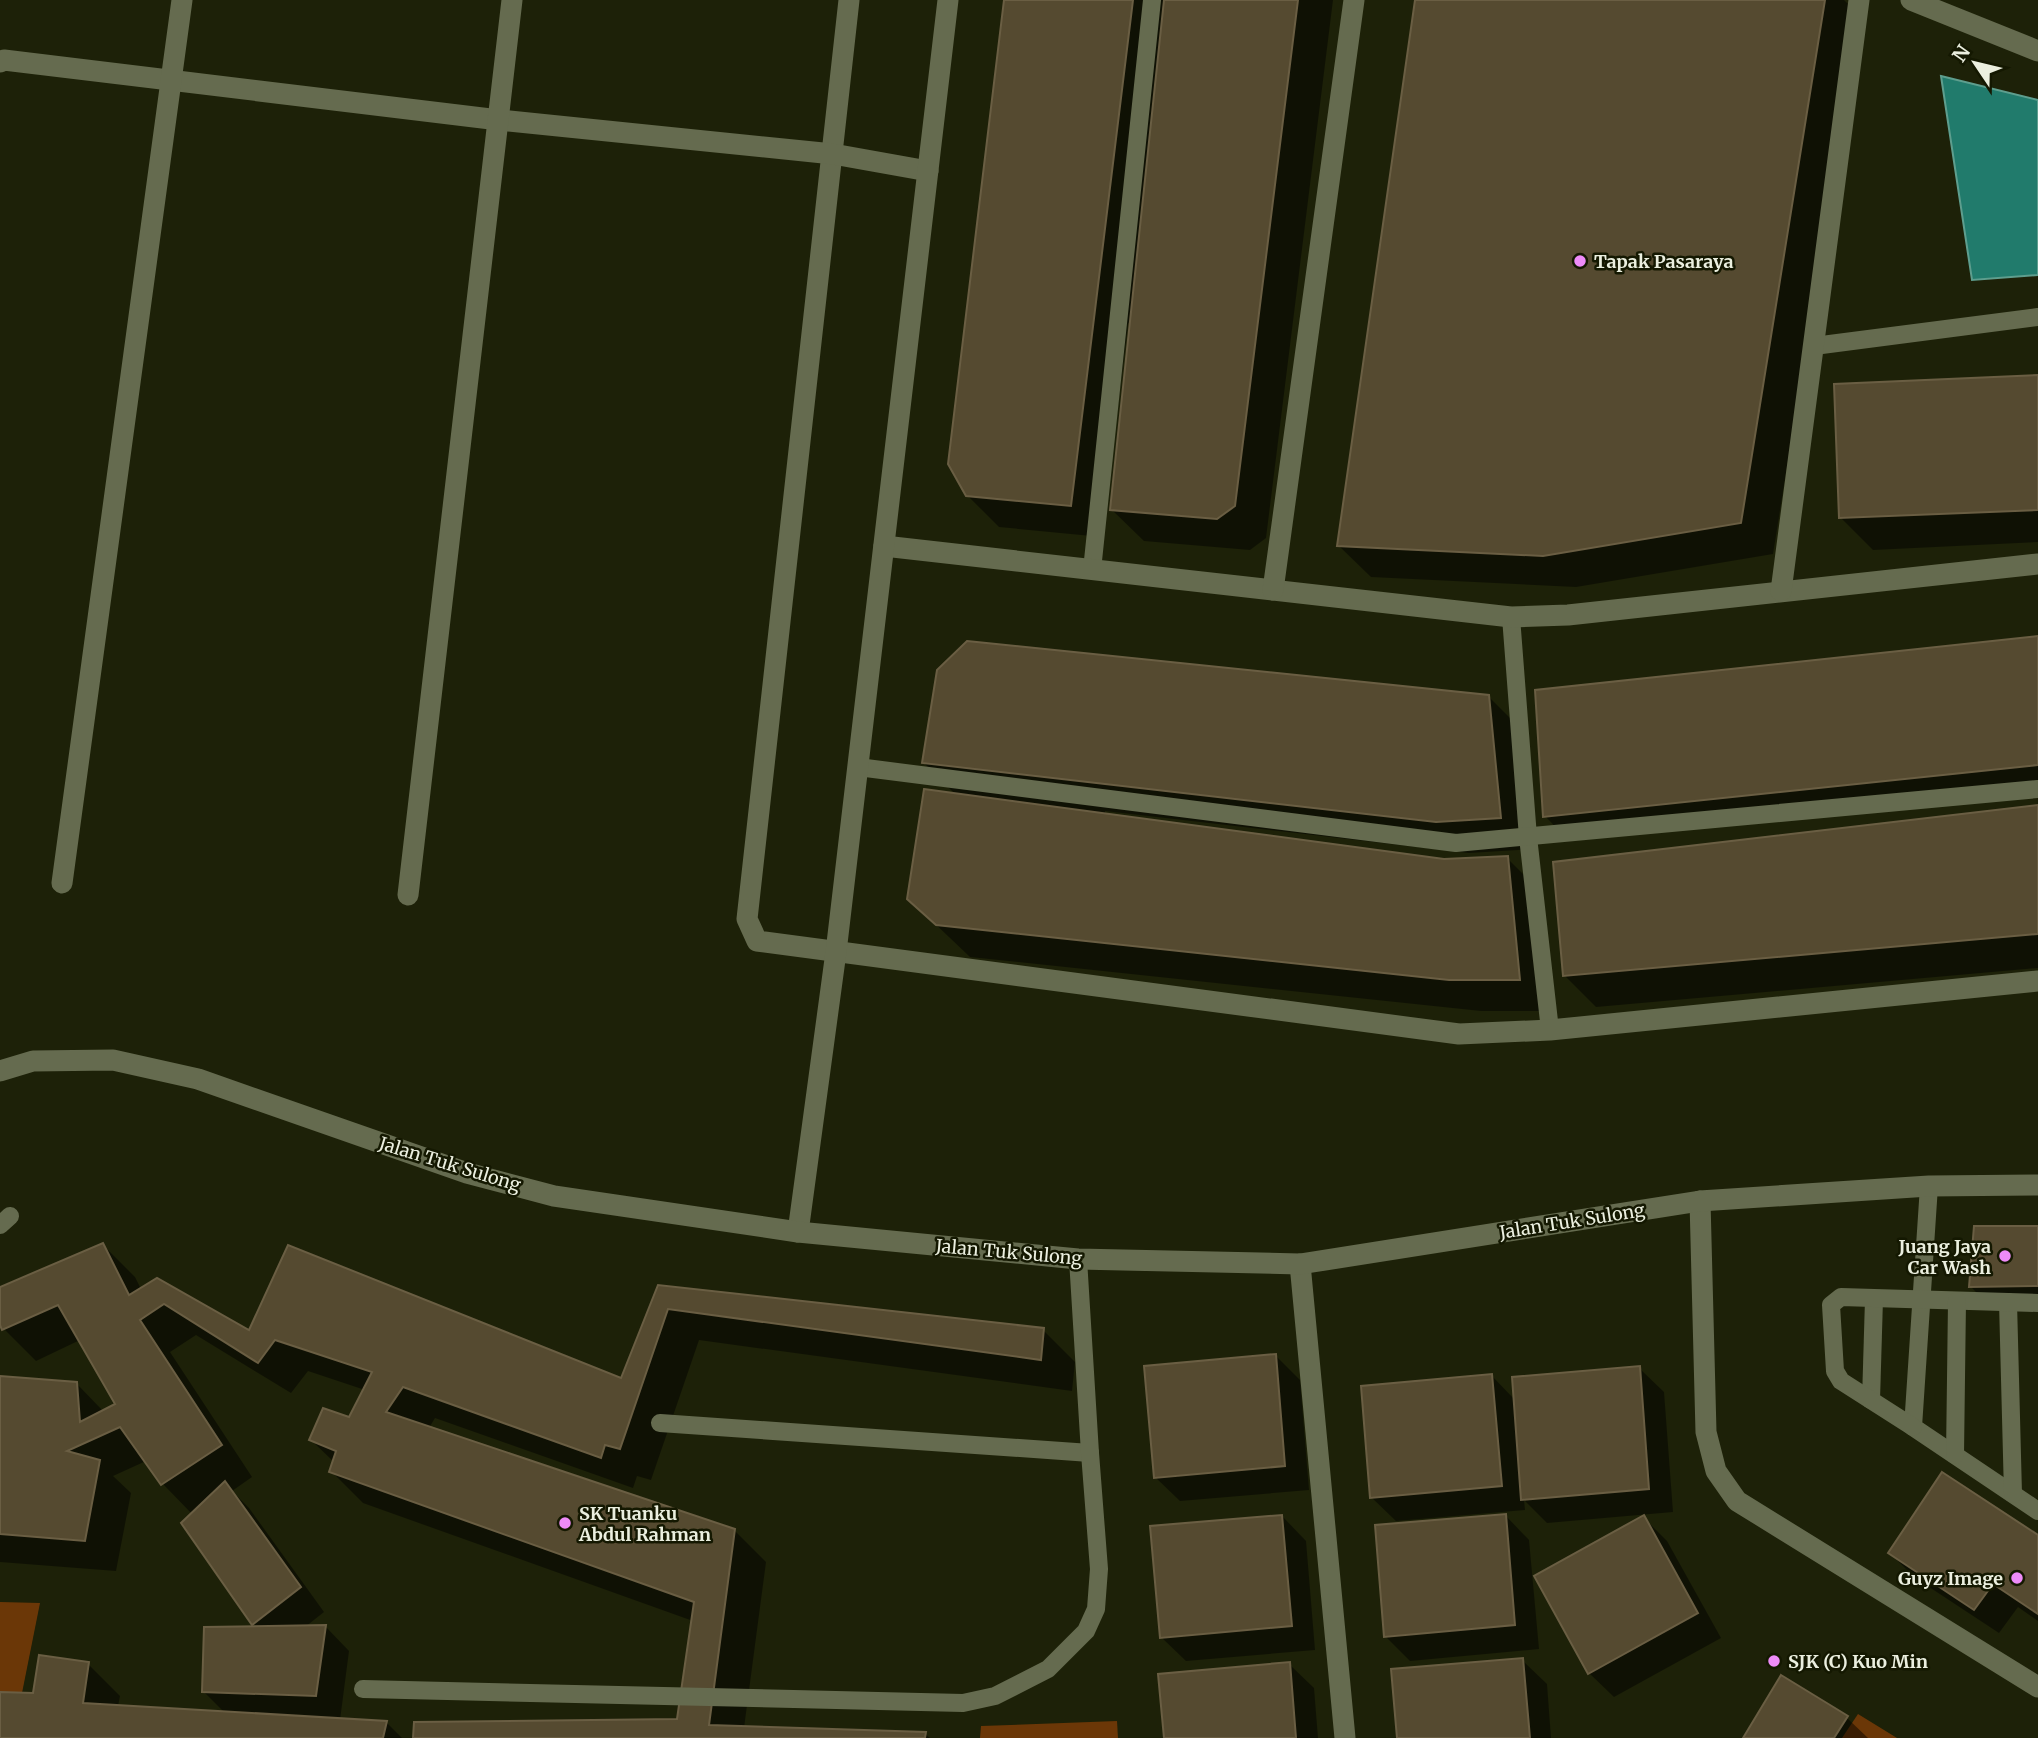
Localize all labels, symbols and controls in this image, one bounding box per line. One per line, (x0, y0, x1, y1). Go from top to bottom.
north arrow (1940, 28, 2010, 98)
text: N (1947, 40, 1975, 66)
place label: Tapak Pasaraya (1594, 250, 1734, 273)
marker: Tapak Pasaraya (1572, 253, 1588, 269)
street label: Jalan Tuk Sulong (375, 1131, 524, 1197)
street label: Jalan Tuk Sulong (1497, 1198, 1646, 1244)
street label: Jalan Tuk Sulong (934, 1234, 1083, 1270)
place label: Juang Jaya Car Wash (1898, 1235, 1991, 1279)
marker: Juang Jaya Car Wash (1997, 1248, 2013, 1264)
place label: SK Tuanku Abdul Rahman (578, 1502, 711, 1546)
marker: SK Tuanku Abdul Rahman (557, 1515, 573, 1531)
place label: Guyz Image (1898, 1567, 2003, 1590)
marker: Guyz Image (2009, 1570, 2025, 1586)
place label: SJK (C) Kuo Min (1788, 1650, 1928, 1673)
marker: SJK (C) Kuo Min (1766, 1653, 1782, 1669)

